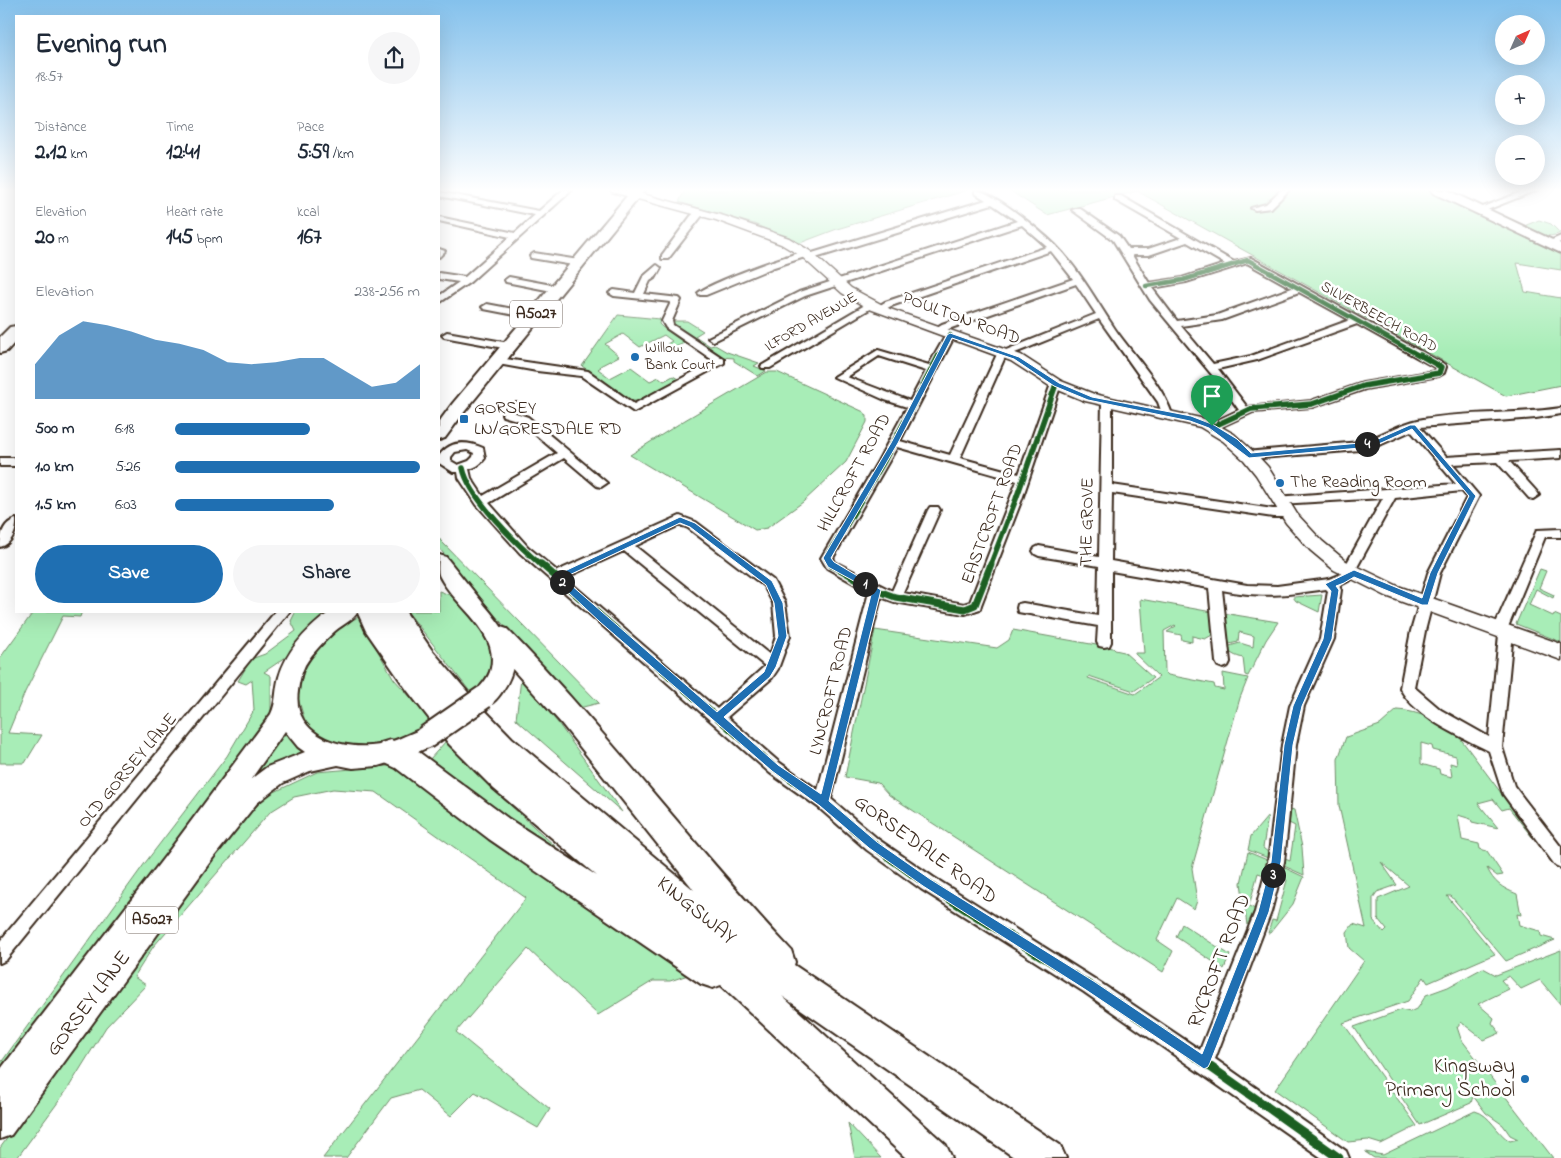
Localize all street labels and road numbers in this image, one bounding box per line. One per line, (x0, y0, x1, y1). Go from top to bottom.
street label: SILVERBEECH ROAD (1317, 276, 1441, 358)
street label: POULTON ROAD (898, 286, 1024, 352)
street label: ILFORD AVENUE (761, 287, 861, 357)
road number: A5027 (510, 300, 562, 328)
street label: HILLCROFT ROAD (812, 409, 898, 537)
street label: EASTCROFT ROAD (955, 440, 1031, 588)
street label: THE GROVE (1074, 477, 1102, 567)
street label: LYNCROFT ROAD (804, 624, 860, 758)
street label: OLD GORSEY LANE (72, 708, 184, 834)
street label: GORSEDALE ROAD (847, 788, 1003, 912)
street label: KINGSWAY (650, 870, 743, 953)
street label: RYCROFT ROAD (1181, 890, 1259, 1032)
road number: A5027 (126, 906, 178, 934)
street label: GORSEY LANE (39, 945, 139, 1063)

